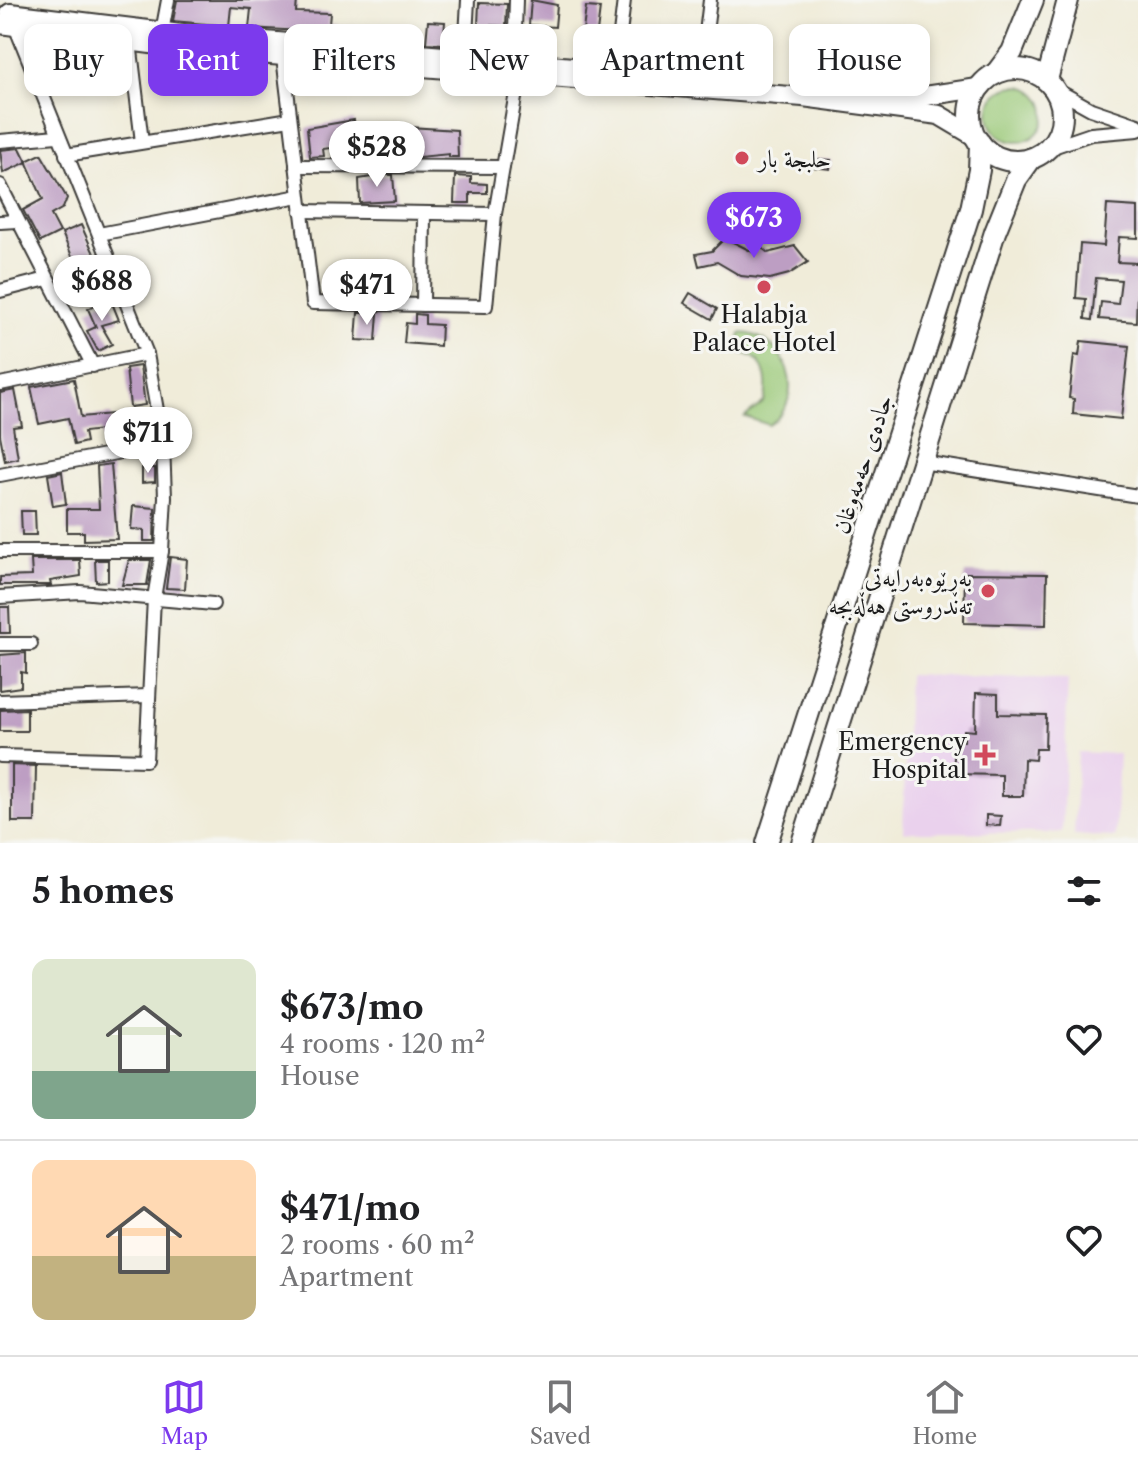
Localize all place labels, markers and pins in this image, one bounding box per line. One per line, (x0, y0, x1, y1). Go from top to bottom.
pin: $528 (330, 121, 424, 189)
place label: حلبجة بار (756, 144, 831, 173)
marker: حلبجة بار (733, 149, 751, 167)
pin: $673 (707, 192, 801, 260)
pin: $688 (55, 255, 149, 323)
pin: $471 (320, 259, 414, 327)
marker: Halabja Palace Hotel (755, 278, 773, 296)
place label: Halabja Palace Hotel (692, 300, 836, 357)
pin: $711 (101, 407, 195, 475)
place label: بەڕێوەبەرایەتی تەندروستی هەڵەبجە (829, 563, 972, 623)
marker: بەڕێوەبەرایەتی تەندروستی هەڵەبجە (979, 582, 997, 600)
place label: Emergency Hospital (838, 727, 968, 784)
marker: Emergency Hospital (974, 744, 996, 766)

